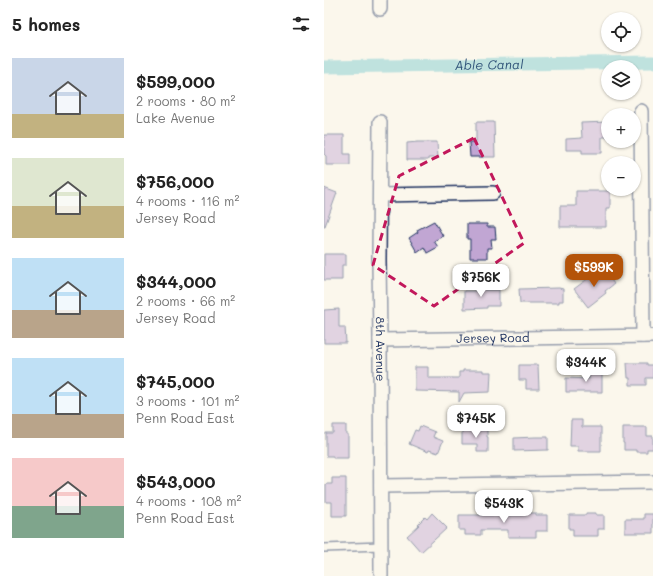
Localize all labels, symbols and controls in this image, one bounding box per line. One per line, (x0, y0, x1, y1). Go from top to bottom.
map controls (601, 12, 641, 196)
button: locate (601, 12, 641, 52)
text: 5 homes (12, 13, 80, 35)
icon: filters (290, 13, 312, 35)
water label: Able Canal (454, 55, 524, 73)
button: layers (601, 60, 641, 100)
text: $599,000 (136, 70, 215, 92)
icon: home (44, 74, 92, 122)
text: 2 rooms · 80 m² (136, 92, 235, 109)
button: + (601, 108, 641, 148)
text: Lake Avenue (136, 109, 215, 126)
button: − (601, 156, 641, 196)
text: $756,000 (136, 170, 214, 192)
icon: home (44, 174, 92, 222)
text: 4 rooms · 116 m² (136, 192, 239, 209)
text: Jersey Road (136, 209, 215, 226)
pin: $599K (566, 254, 622, 288)
text: $599K (574, 258, 614, 275)
pin: $756K (453, 264, 509, 298)
text: $756K (461, 268, 501, 285)
text: $344,000 (136, 270, 216, 292)
icon: home (44, 274, 92, 322)
text: 2 rooms · 66 m² (136, 292, 235, 309)
text: Jersey Road (136, 309, 215, 326)
street label: 8th Avenue (373, 317, 389, 381)
street label: Jersey Road (456, 329, 530, 346)
pin: $344K (558, 349, 614, 383)
text: $344K (566, 353, 606, 370)
text: $745,000 (136, 370, 215, 392)
icon: home (44, 374, 92, 422)
text: 3 rooms · 101 m² (136, 392, 239, 409)
pin: $745K (448, 405, 504, 439)
text: Penn Road East (136, 409, 235, 426)
text: $745K (456, 409, 496, 426)
text: $543,000 (136, 470, 215, 492)
icon: home (44, 474, 92, 522)
pin: $543K (476, 490, 532, 524)
text: 4 rooms · 108 m² (136, 492, 242, 509)
text: $543K (484, 494, 524, 511)
text: Penn Road East (136, 509, 235, 526)

